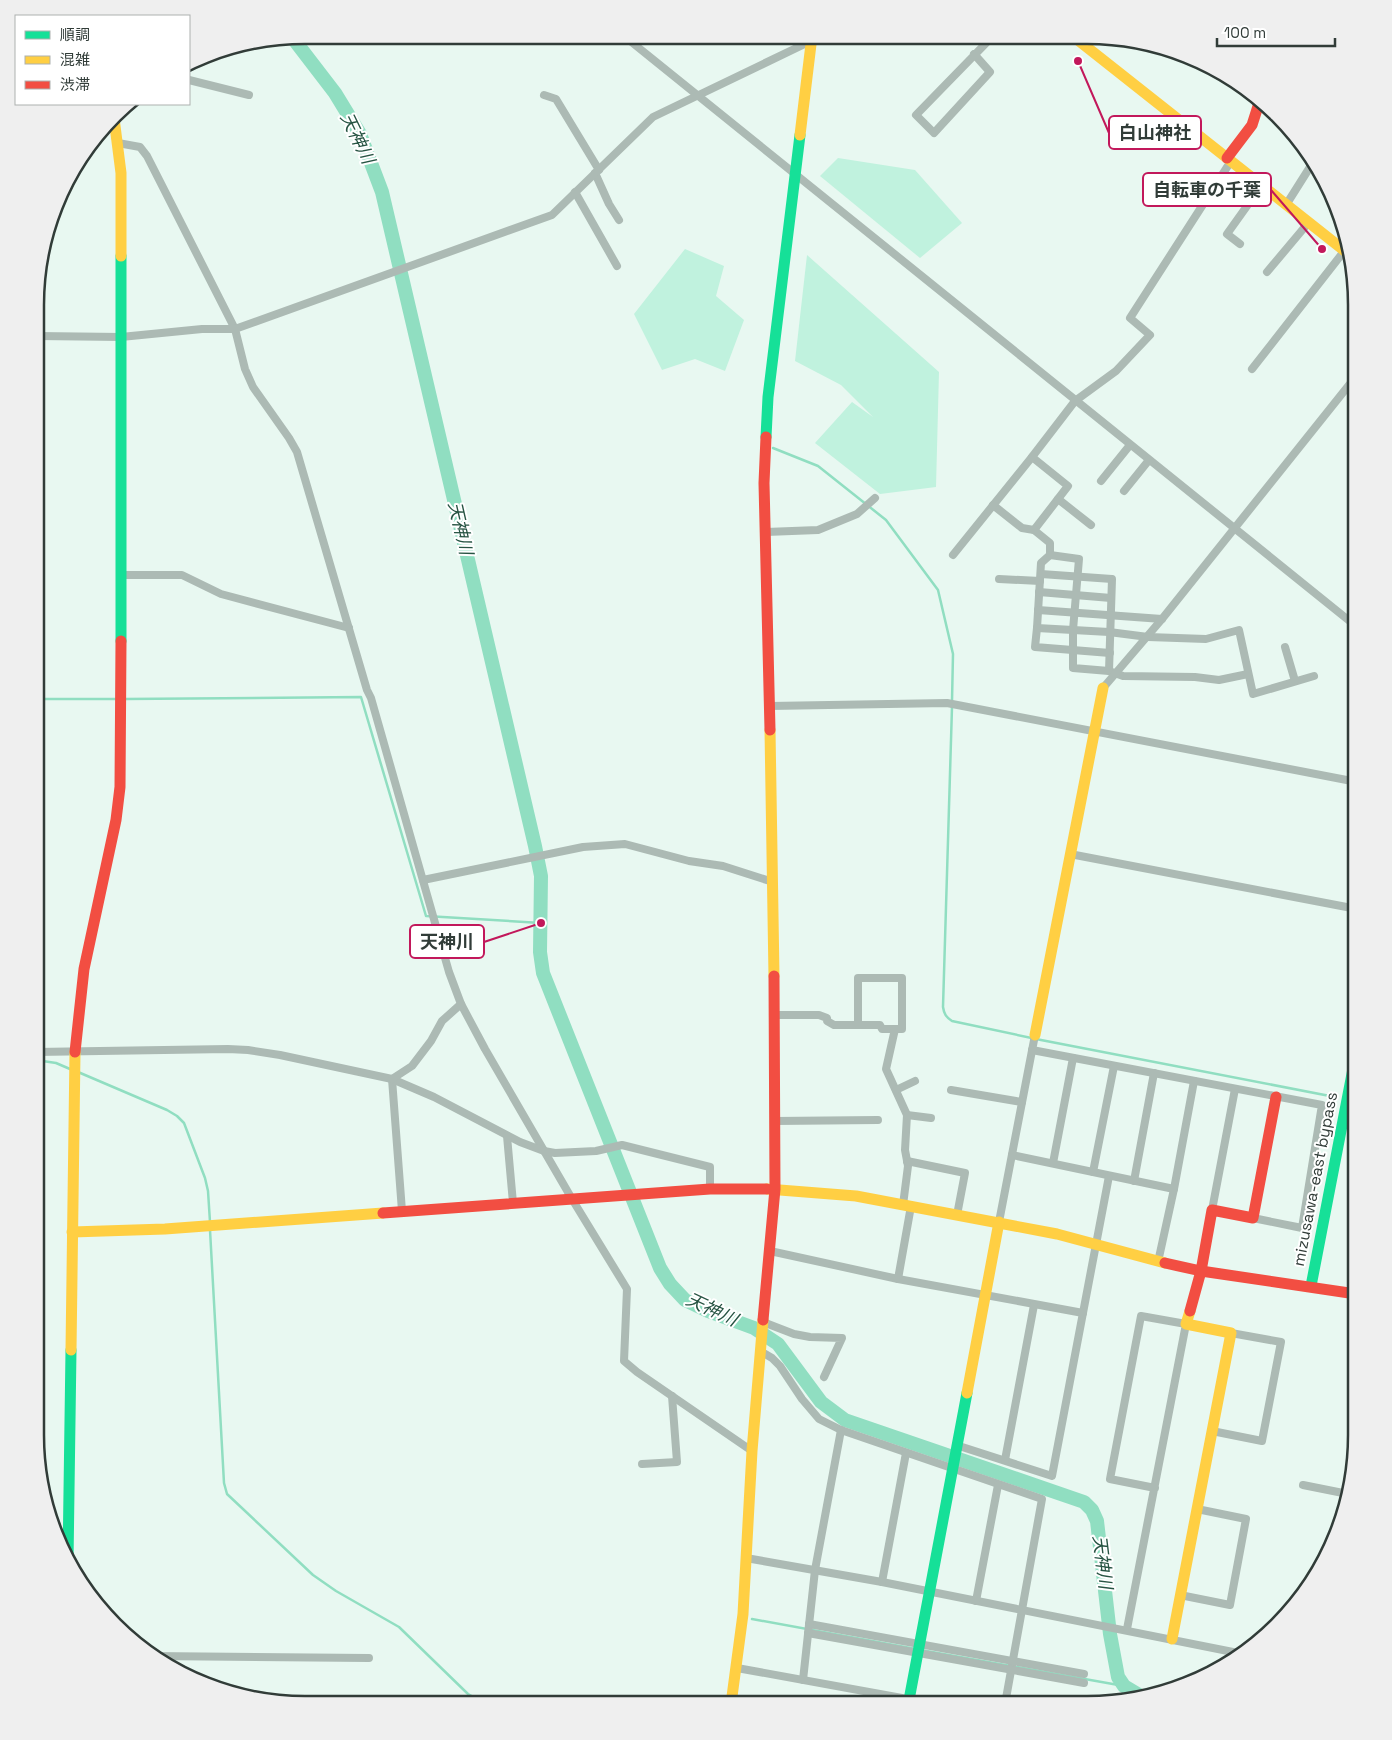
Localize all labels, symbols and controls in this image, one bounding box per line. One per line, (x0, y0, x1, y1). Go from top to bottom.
legend (15, 15, 190, 105)
scale bar (1217, 15, 1334, 47)
text: 100 m (1224, 23, 1266, 42)
text: 順調 (60, 25, 90, 44)
text: 混雑 (60, 50, 90, 69)
text: 渋滞 (60, 75, 90, 94)
water label: 天神川 (336, 109, 381, 169)
callout: 白山神社 (1109, 116, 1201, 149)
text: 白山神社 (1119, 121, 1191, 144)
callout: 自転車の千葉 (1143, 173, 1271, 206)
text: 自転車の千葉 (1153, 178, 1261, 201)
water label: 天神川 (444, 499, 479, 559)
callout: 天神川 (410, 925, 484, 958)
text: 天神川 (420, 930, 474, 953)
street label: mizusawa-east bypass (1288, 1090, 1342, 1268)
water label: 天神川 (683, 1287, 743, 1332)
water label: 天神川 (1088, 1534, 1118, 1592)

